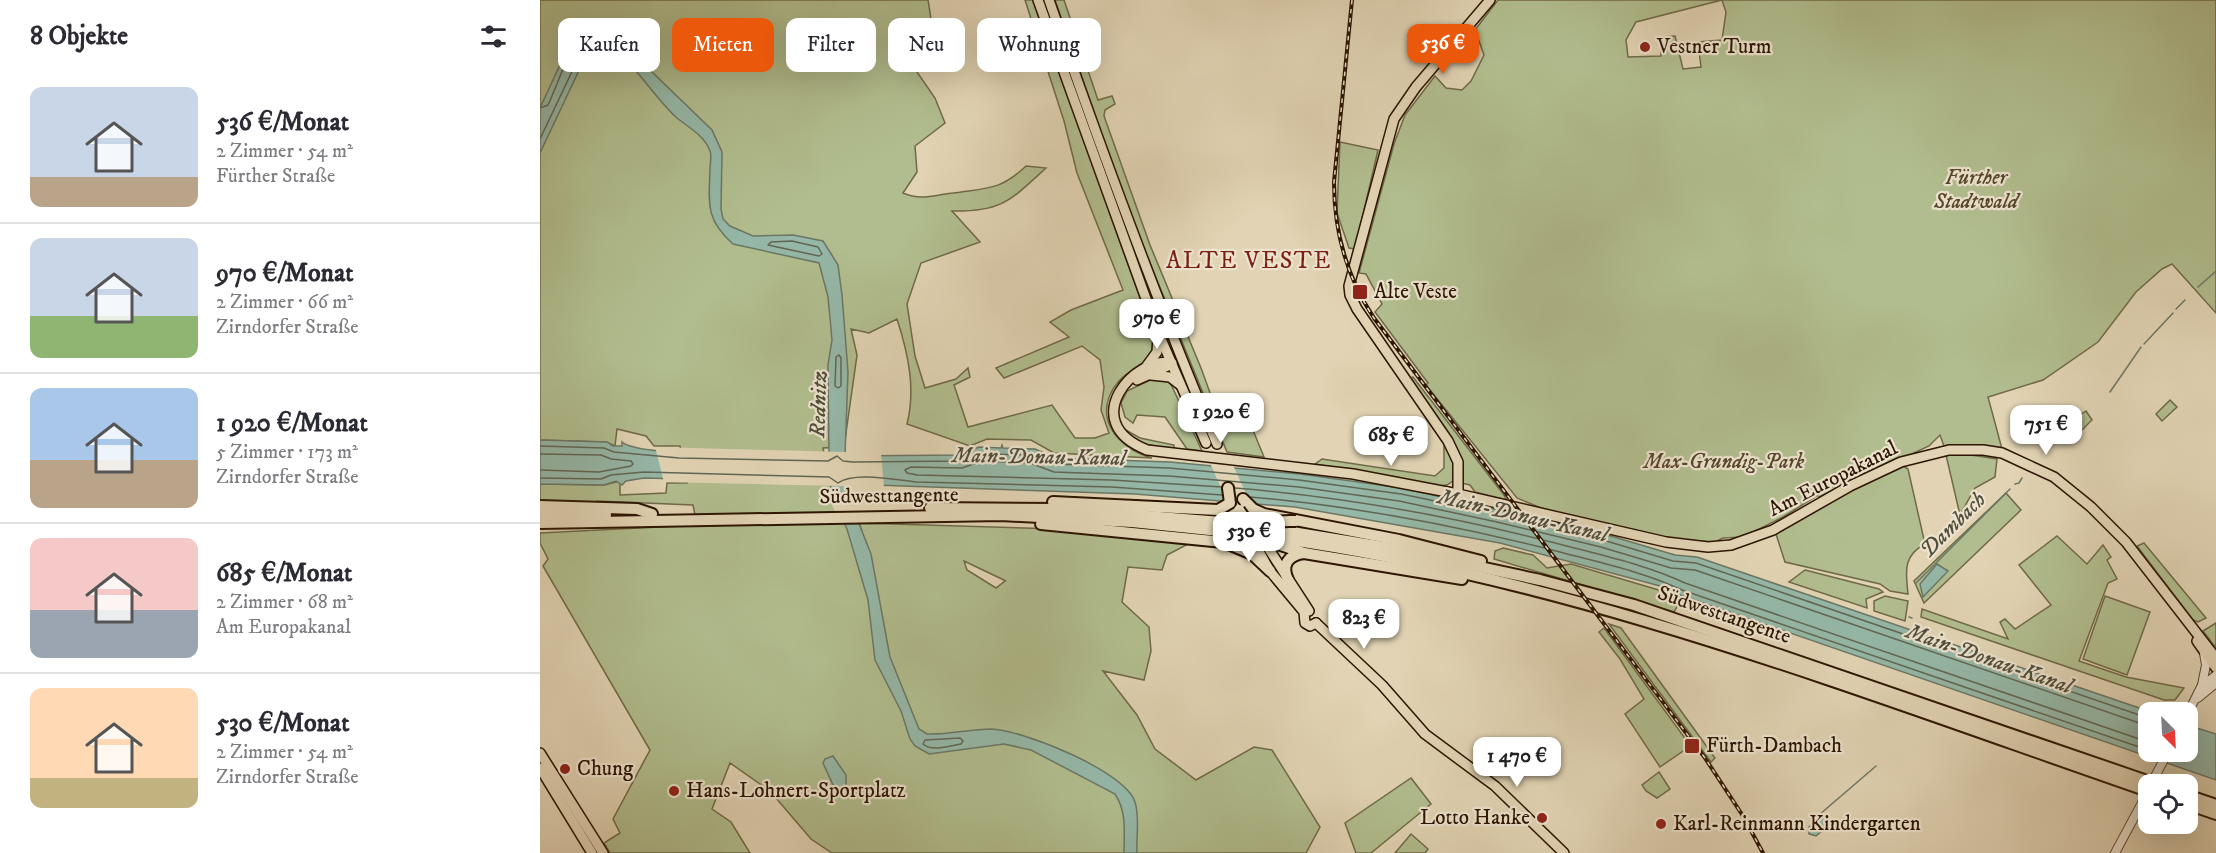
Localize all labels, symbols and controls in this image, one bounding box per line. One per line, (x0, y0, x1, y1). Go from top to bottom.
chip: Kaufen (558, 18, 660, 72)
chip: Mieten (672, 18, 774, 72)
chip: Filter (786, 18, 876, 72)
chip: Neu (888, 18, 965, 72)
chip: Wohnung (977, 18, 1101, 72)
text: 8 Objekte (30, 20, 128, 53)
icon: filters (477, 20, 510, 53)
pin: 536 € (1401, 24, 1485, 75)
text: 536 € (1421, 31, 1465, 56)
place label: Vestner Turm (1656, 34, 1772, 60)
marker: Vestner Turm (1638, 40, 1652, 54)
text: 536 €/Monat (216, 106, 349, 139)
icon: home (78, 111, 150, 183)
text: 2 Zimmer · 54 m² (216, 139, 353, 164)
text: Fürther Straße (216, 164, 335, 189)
park label: Fürther Stadtwald (1933, 165, 2021, 215)
district label: ALTE VESTE (1166, 246, 1332, 276)
text: 970 €/Monat (216, 257, 354, 290)
icon: home (78, 262, 150, 334)
place label: Alte Veste (1374, 279, 1457, 305)
marker: Alte Veste (1351, 283, 1369, 301)
text: 2 Zimmer · 66 m² (216, 290, 353, 315)
pin: 970 € (1115, 299, 1199, 350)
text: 970 € (1133, 306, 1181, 331)
text: Zirndorfer Straße (216, 315, 358, 340)
water label: Rednitz (804, 370, 834, 439)
pin: 1 920 € (1166, 393, 1276, 444)
text: 1 920 € (1192, 400, 1250, 425)
pin: 751 € (2004, 405, 2088, 456)
text: 1 920 €/Monat (216, 407, 368, 440)
icon: home (78, 412, 150, 484)
text: 751 € (2024, 412, 2068, 437)
pin: 685 € (1349, 416, 1433, 467)
text: 685 € (1368, 423, 1414, 448)
street label: Am Europakanal (1764, 435, 1903, 523)
text: 5 Zimmer · 173 m² (216, 440, 358, 465)
water label: Main-Donau-Kanal (950, 442, 1128, 472)
park label: Max-Grundig-Park (1642, 449, 1805, 475)
text: Zirndorfer Straße (216, 465, 358, 490)
street label: Südwesttangente (819, 482, 959, 510)
water label: Main-Donau-Kanal (1433, 483, 1613, 549)
water label: Dambach (1914, 486, 1992, 564)
pin: 530 € (1207, 512, 1291, 563)
text: 530 € (1227, 519, 1271, 544)
text: 685 €/Monat (216, 557, 352, 590)
icon: home (78, 562, 150, 634)
street label: Südwesttangente (1654, 580, 1794, 650)
text: 2 Zimmer · 68 m² (216, 590, 353, 615)
pin: 823 € (1322, 599, 1406, 650)
text: 823 € (1342, 606, 1386, 631)
text: Am Europakanal (216, 615, 351, 640)
water label: Main-Donau-Kanal (1901, 617, 2078, 701)
north arrow (2138, 702, 2198, 762)
map controls (2138, 702, 2198, 834)
text: 530 €/Monat (216, 707, 349, 740)
icon: home (78, 712, 150, 784)
place label: Fürth-Dambach (1706, 733, 1842, 759)
pin: 1 470 € (1462, 737, 1572, 788)
marker: Fürth-Dambach (1683, 737, 1701, 755)
text: 2 Zimmer · 54 m² (216, 740, 353, 765)
text: 1 470 € (1487, 744, 1547, 769)
place label: Chung (577, 756, 634, 782)
marker: Chung (558, 762, 572, 776)
text: Zirndorfer Straße (216, 765, 358, 790)
button: locate (2138, 774, 2198, 834)
place label: Hans-Lohnert-Sportplatz (686, 778, 906, 804)
marker: Hans-Lohnert-Sportplatz (667, 784, 681, 798)
place label: Lotto Hanke (1420, 805, 1530, 831)
marker: Lotto Hanke (1535, 811, 1549, 825)
place label: Karl-Reinmann Kindergarten (1673, 811, 1921, 837)
marker: Karl-Reinmann Kindergarten (1654, 817, 1668, 831)

